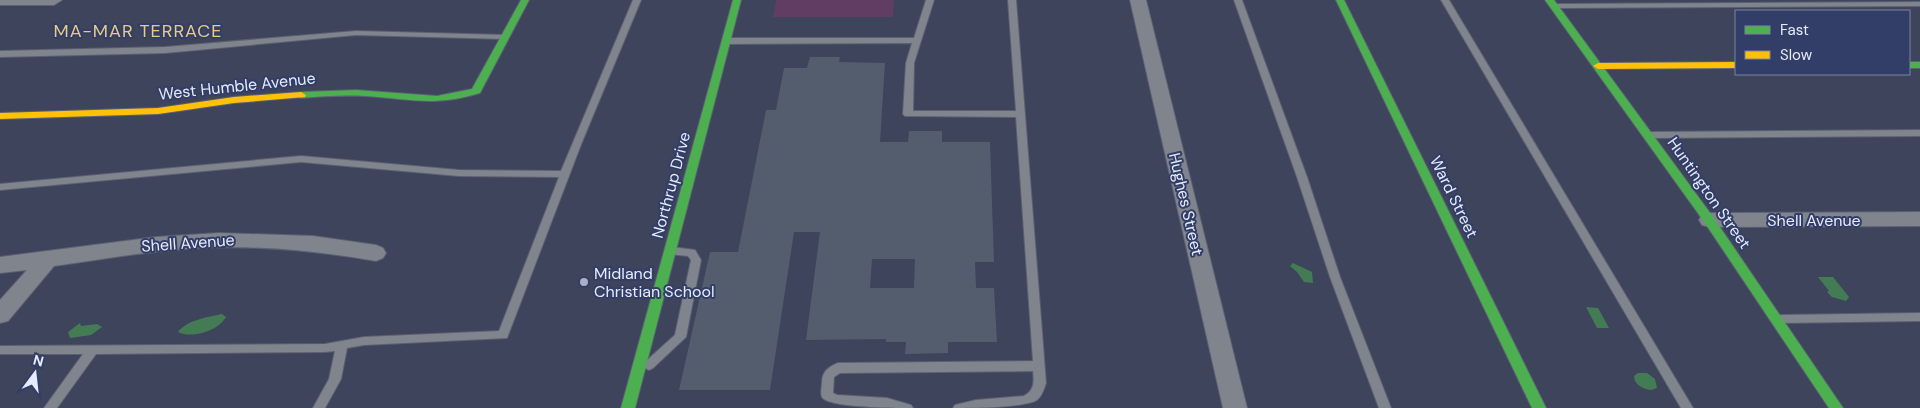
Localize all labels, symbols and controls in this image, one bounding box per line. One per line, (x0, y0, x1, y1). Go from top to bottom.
legend (1735, 10, 1910, 75)
district label: MA-MAR TERRACE (54, 19, 222, 43)
text: Fast (1780, 20, 1809, 40)
text: Slow (1780, 45, 1813, 65)
street label: West Humble Avenue (158, 67, 316, 105)
street label: Northrup Drive (647, 130, 695, 240)
street label: Huntington Street (1663, 133, 1755, 253)
street label: Hughes Street (1164, 151, 1208, 257)
street label: Ward Street (1425, 153, 1483, 241)
street label: Shell Avenue (1767, 210, 1861, 231)
street label: Shell Avenue (141, 229, 235, 257)
place label: Midland Christian School (594, 263, 715, 302)
marker: Midland Christian School (578, 276, 590, 288)
north arrow (10, 348, 60, 398)
text: N (31, 350, 46, 370)

